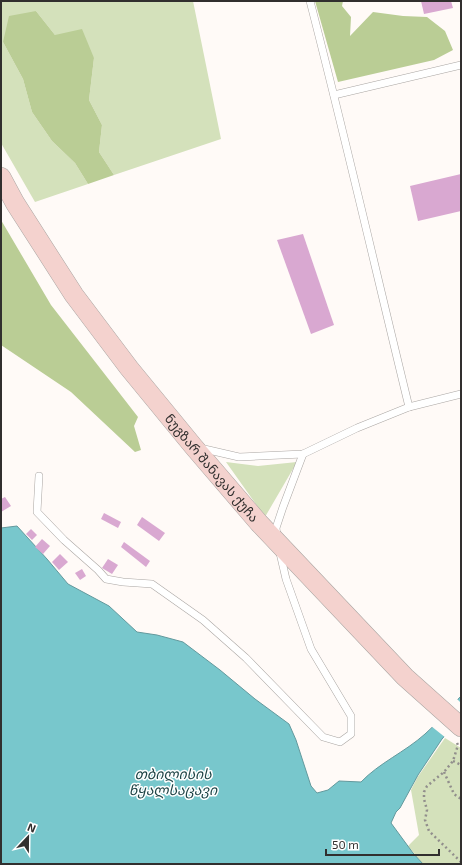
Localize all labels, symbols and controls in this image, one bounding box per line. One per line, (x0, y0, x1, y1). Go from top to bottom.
street label: ნუგზარ შანავას ქუჩა (162, 410, 262, 525)
water label: თბილისის წყალსაცავი (129, 765, 218, 799)
north arrow (8, 817, 48, 857)
text: N (26, 820, 38, 835)
scale bar (326, 831, 439, 857)
text: 50 m (332, 837, 359, 851)

